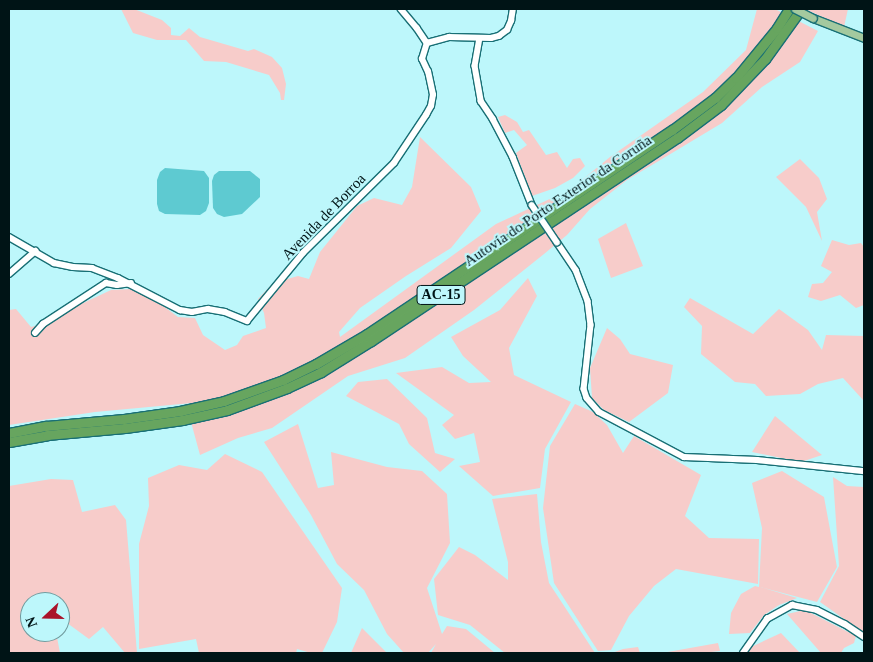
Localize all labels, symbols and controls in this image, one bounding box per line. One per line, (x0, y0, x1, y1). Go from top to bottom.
street label: Autovía do Porto Exterior da Coruña (461, 131, 655, 271)
street label: Avenida de Borroa (278, 170, 370, 264)
road number: AC-15 (416, 284, 466, 306)
north arrow (20, 592, 70, 642)
text: N (23, 615, 40, 630)

